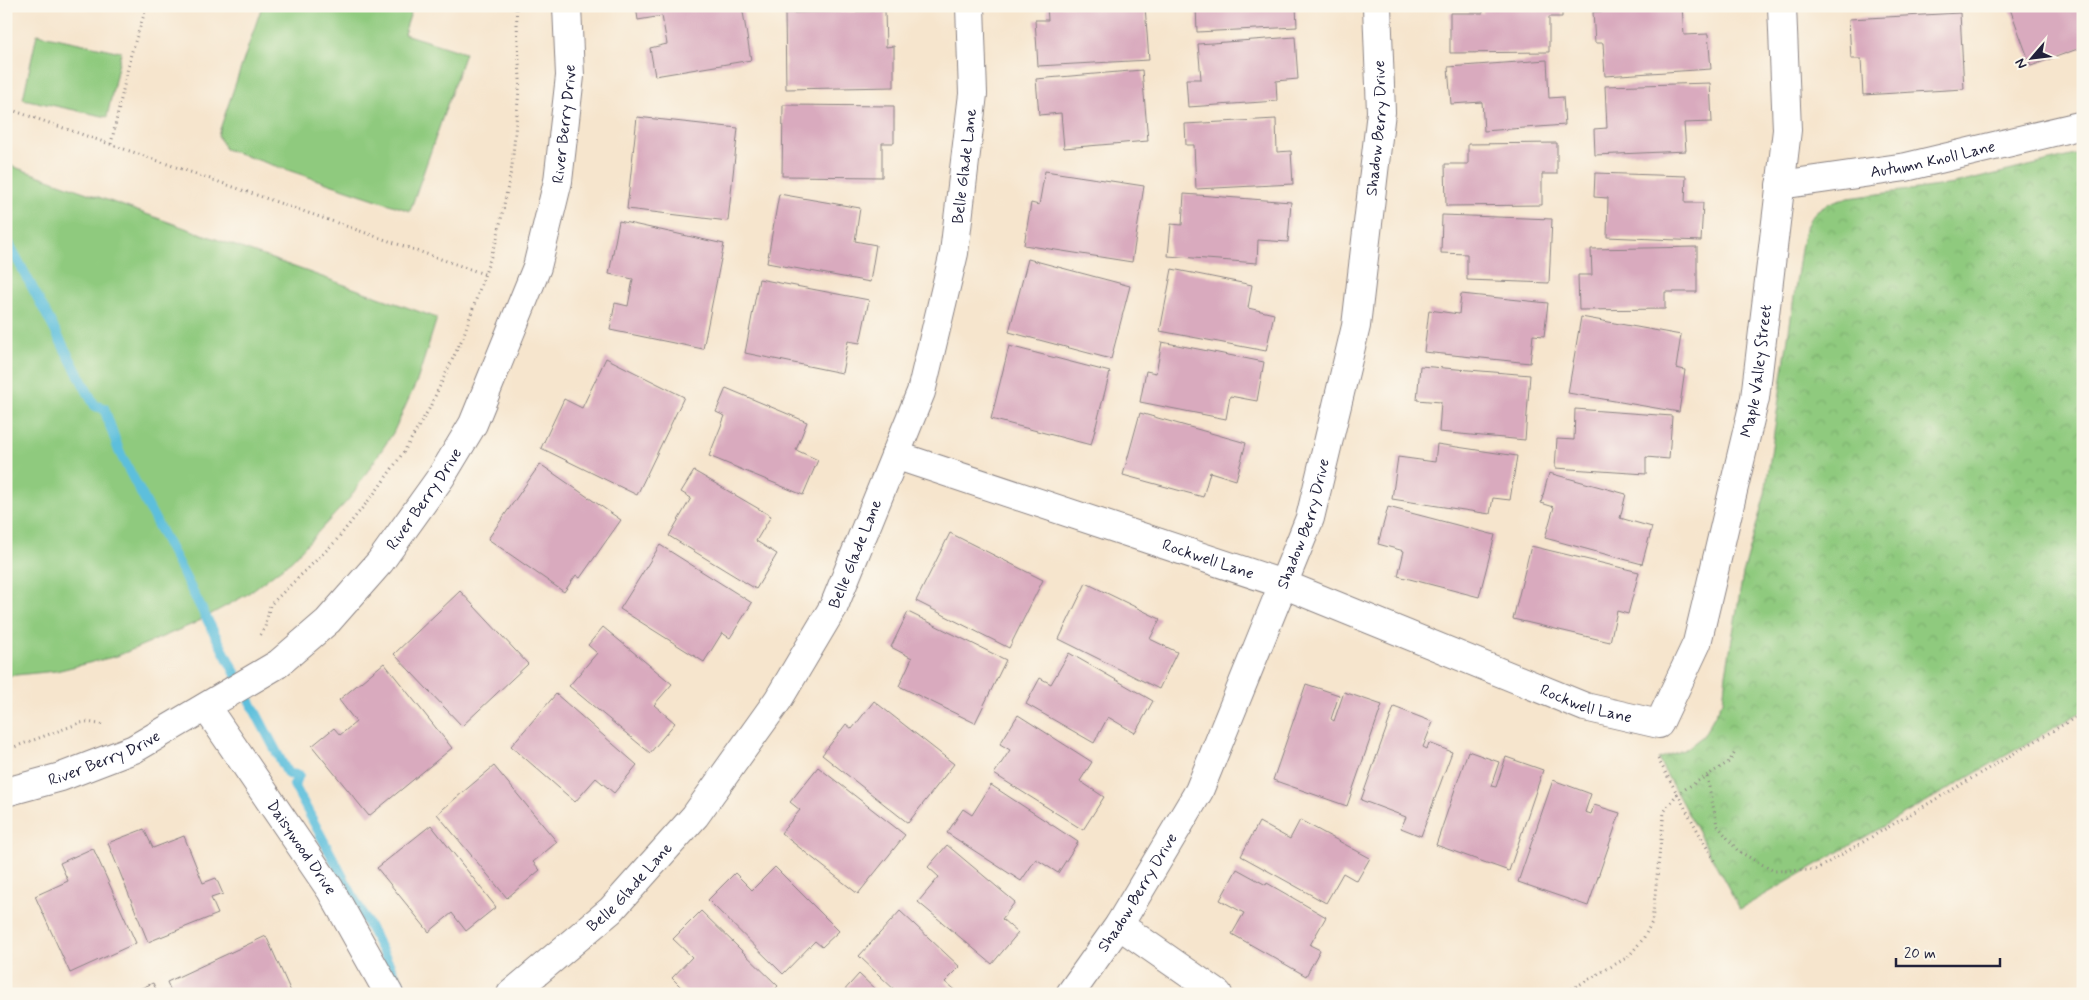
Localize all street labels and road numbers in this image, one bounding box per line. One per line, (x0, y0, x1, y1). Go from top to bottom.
street label: Shadow Berry Drive (1361, 60, 1392, 197)
street label: River Berry Drive (547, 64, 581, 185)
street label: Belle Glade Lane (947, 107, 982, 225)
street label: Autumn Knoll Lane (1869, 136, 1997, 182)
street label: Maple Valley Street (1736, 303, 1777, 440)
street label: River Berry Drive (381, 444, 467, 554)
street label: Shadow Berry Drive (1272, 456, 1334, 592)
street label: Belle Glade Lane (824, 496, 887, 612)
street label: Rockwell Lane (1159, 534, 1257, 584)
street label: Rockwell Lane (1537, 679, 1634, 728)
street label: River Berry Drive (46, 725, 164, 790)
street label: Daisywood Drive (262, 796, 342, 898)
street label: Shadow Berry Drive (1093, 829, 1182, 956)
street label: Belle Glade Lane (582, 838, 677, 936)

